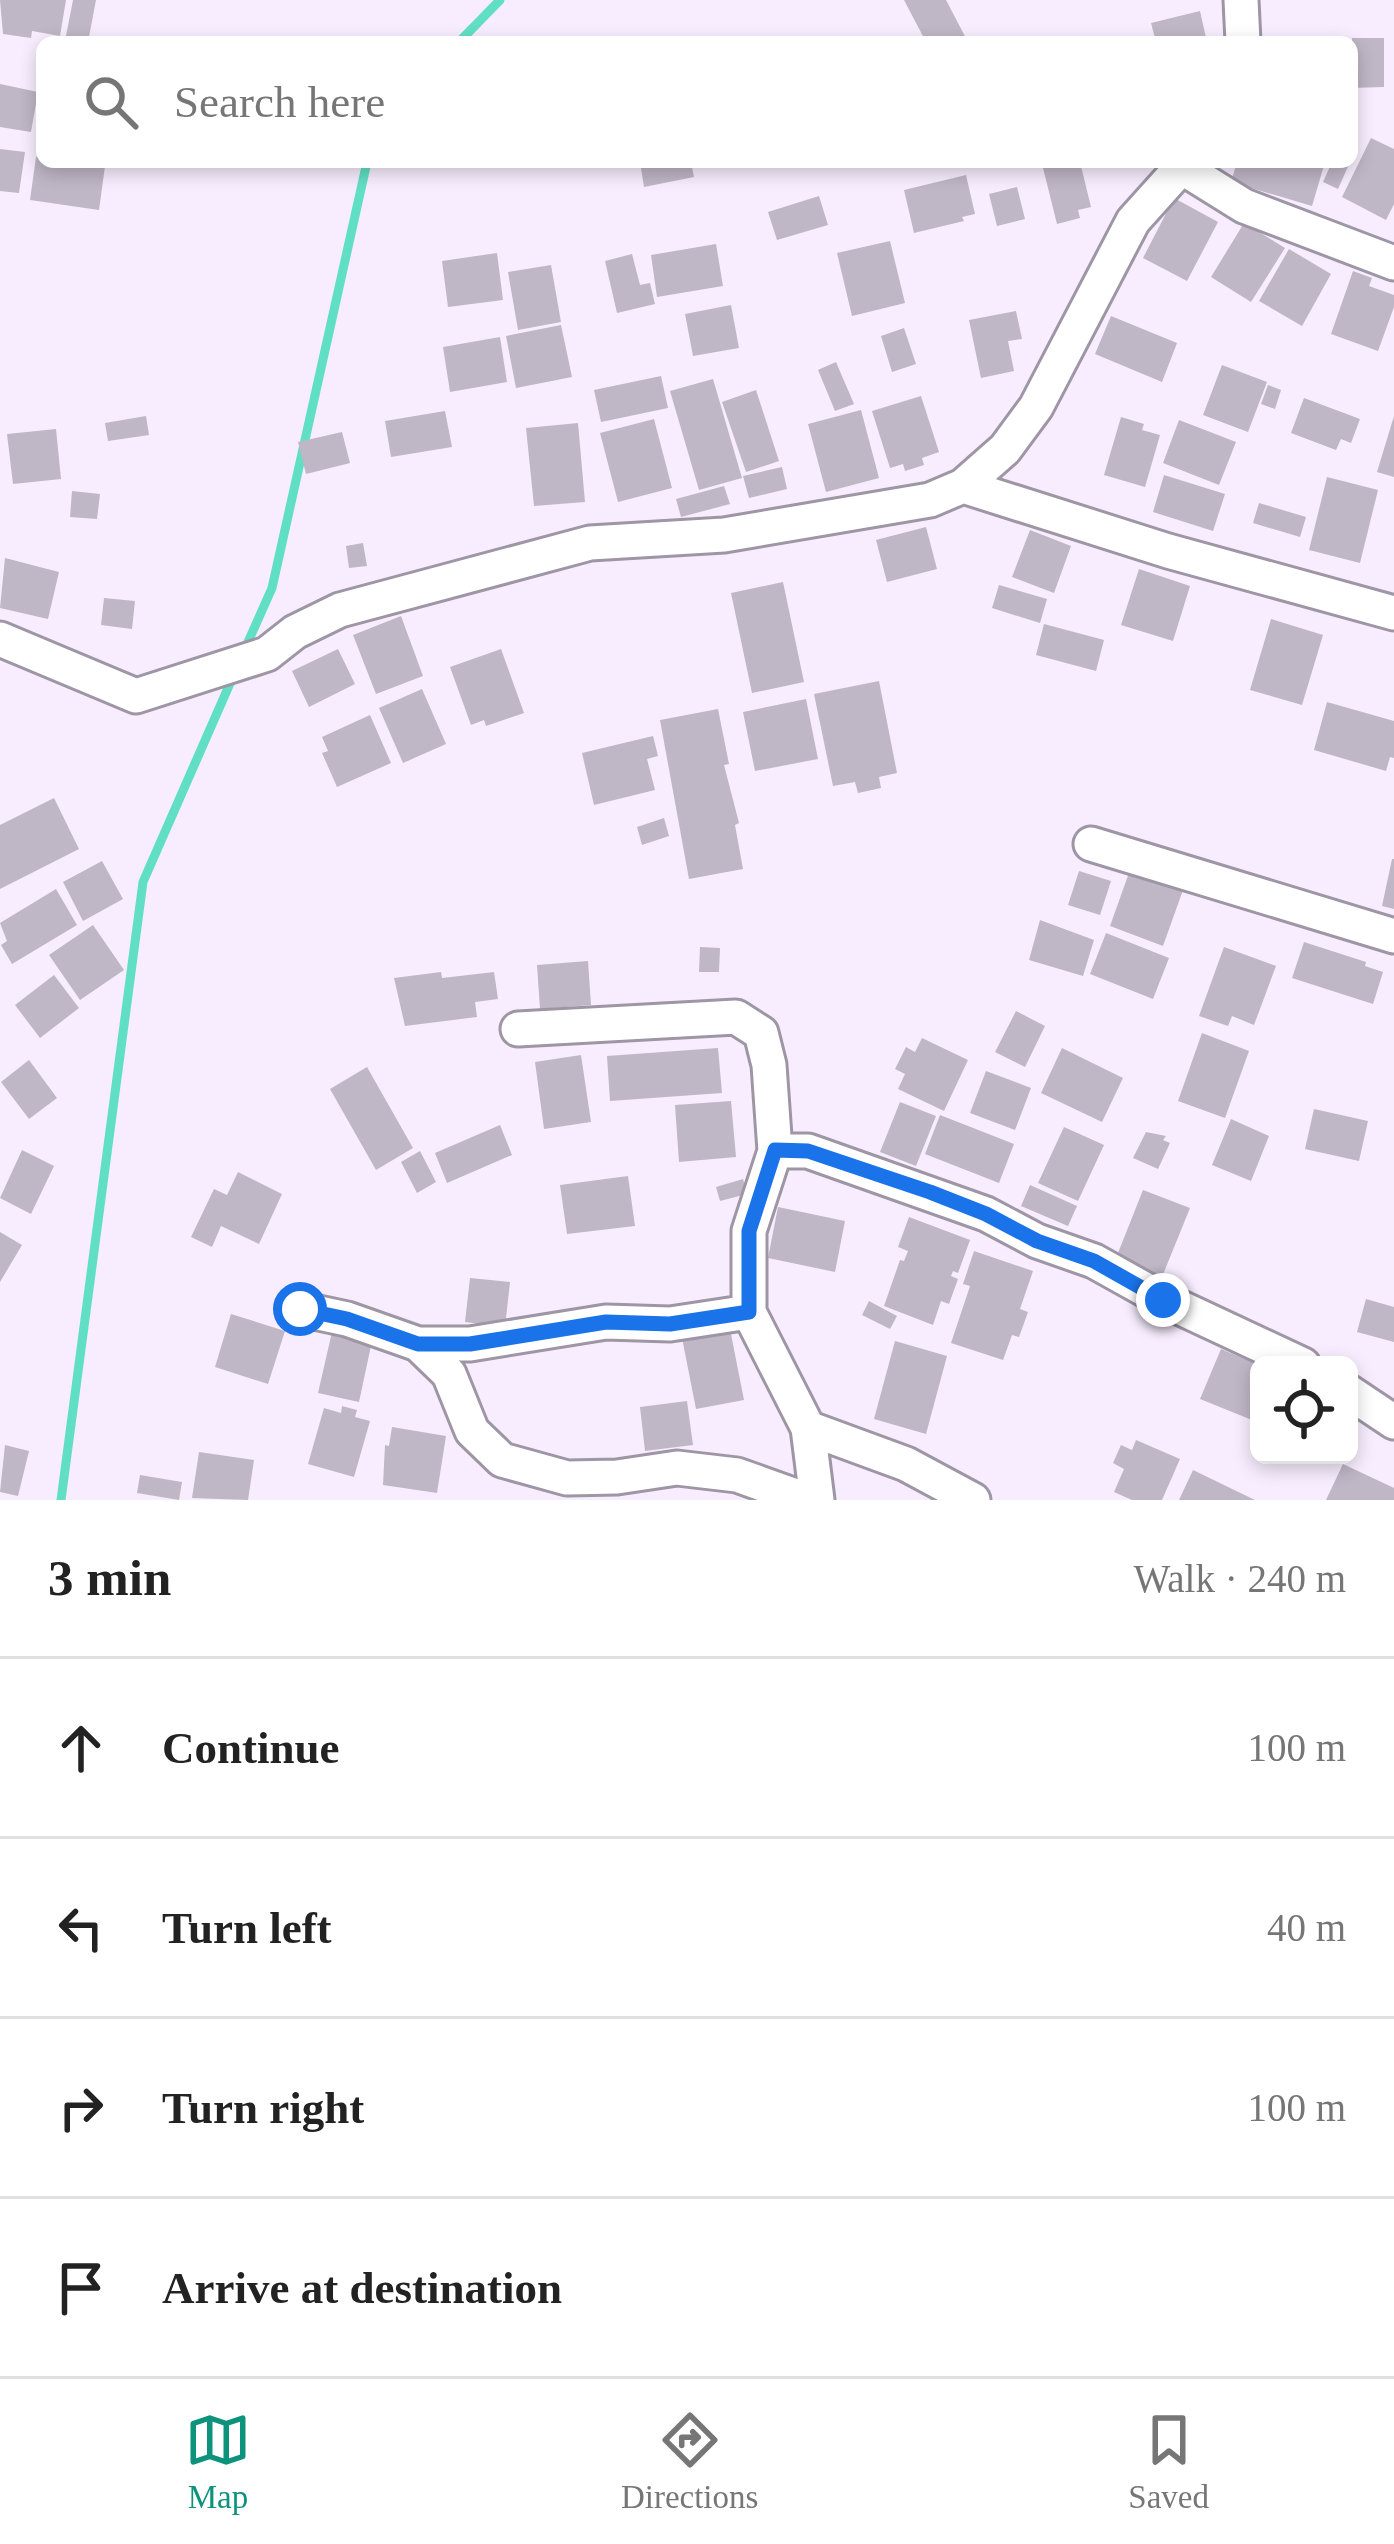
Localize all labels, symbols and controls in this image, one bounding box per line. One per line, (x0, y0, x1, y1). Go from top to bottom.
search box (36, 36, 1358, 168)
icon: search (78, 69, 144, 135)
text: Search here (174, 77, 385, 127)
route end (1136, 1273, 1190, 1327)
route start (273, 1282, 327, 1336)
map controls (1250, 1356, 1358, 1464)
button: locate (1250, 1356, 1358, 1464)
text: 3 min (48, 1550, 171, 1606)
text: Walk · 240 m (1134, 1557, 1346, 1600)
icon: ahead (48, 1715, 114, 1781)
text: Continue (162, 1723, 340, 1773)
text: 100 m (1247, 1726, 1346, 1769)
icon: left (48, 1895, 114, 1961)
text: Turn left (162, 1903, 332, 1953)
text: 40 m (1267, 1906, 1346, 1949)
icon: right (48, 2075, 114, 2141)
text: Turn right (162, 2083, 364, 2133)
text: 100 m (1247, 2086, 1346, 2129)
icon: arrive (48, 2255, 114, 2321)
text: Arrive at destination (162, 2263, 562, 2313)
tab: Map (185, 2407, 251, 2516)
tab: Directions (621, 2407, 758, 2516)
tab: Saved (1128, 2407, 1209, 2516)

